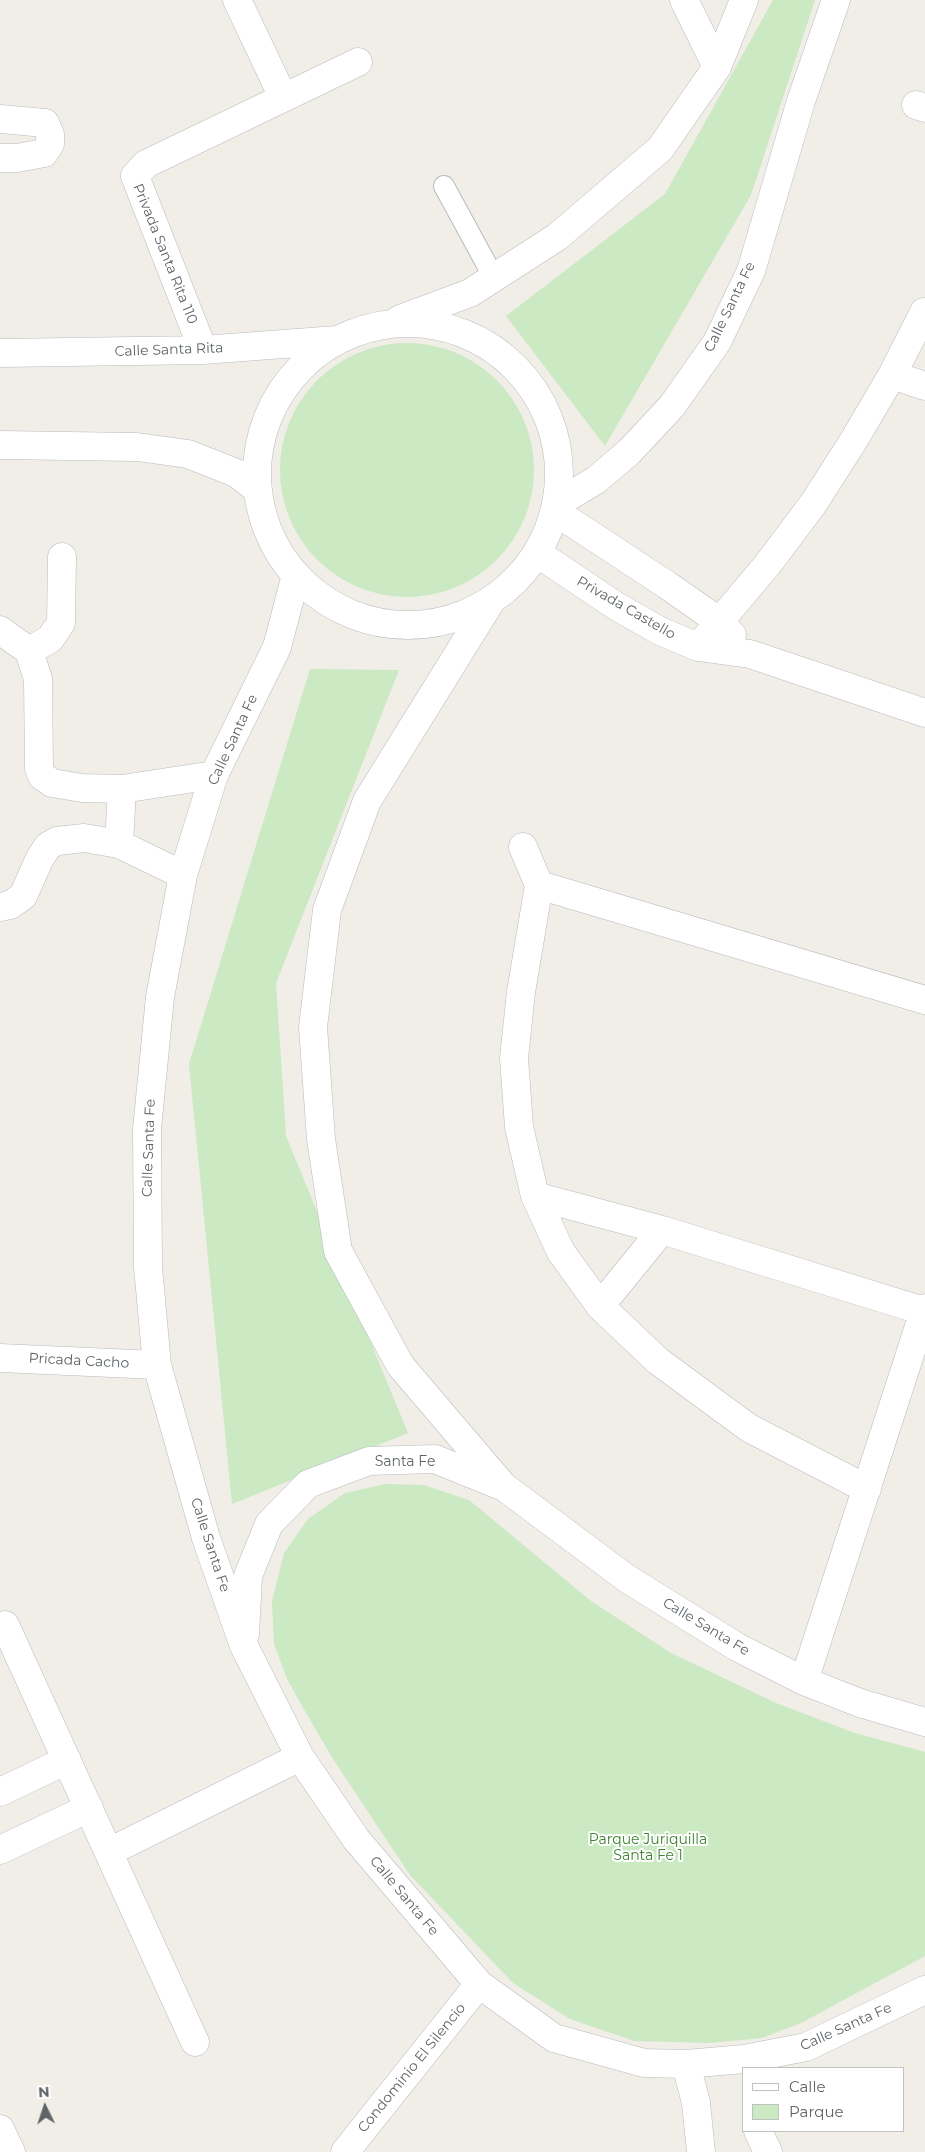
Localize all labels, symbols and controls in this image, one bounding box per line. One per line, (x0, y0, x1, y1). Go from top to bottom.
street label: Privada Santa Rita 110 (129, 181, 201, 327)
street label: Calle Santa Fe (701, 259, 759, 355)
street label: Calle Santa Rita (114, 340, 224, 360)
street label: Privada Castello (574, 573, 678, 643)
street label: Calle Santa Fe (205, 692, 261, 788)
street label: Calle Santa Fe (139, 1099, 159, 1197)
street label: Pricada Cacho (28, 1350, 130, 1372)
street label: Santa Fe (375, 1454, 435, 1470)
street label: Calle Santa Fe (187, 1496, 233, 1594)
street label: Calle Santa Fe (659, 1594, 753, 1660)
park label: Parque Juriquilla Santa Fe 1 (589, 1832, 707, 1864)
street label: Calle Santa Fe (366, 1853, 442, 1939)
street label: Calle Santa Fe (798, 1999, 894, 2055)
street label: Condominio El Silencio (355, 2000, 469, 2136)
legend (742, 2067, 905, 2132)
text: Calle (789, 2077, 826, 2096)
north arrow (20, 2082, 70, 2132)
text: N (38, 2083, 50, 2101)
text: Parque (789, 2102, 844, 2121)

